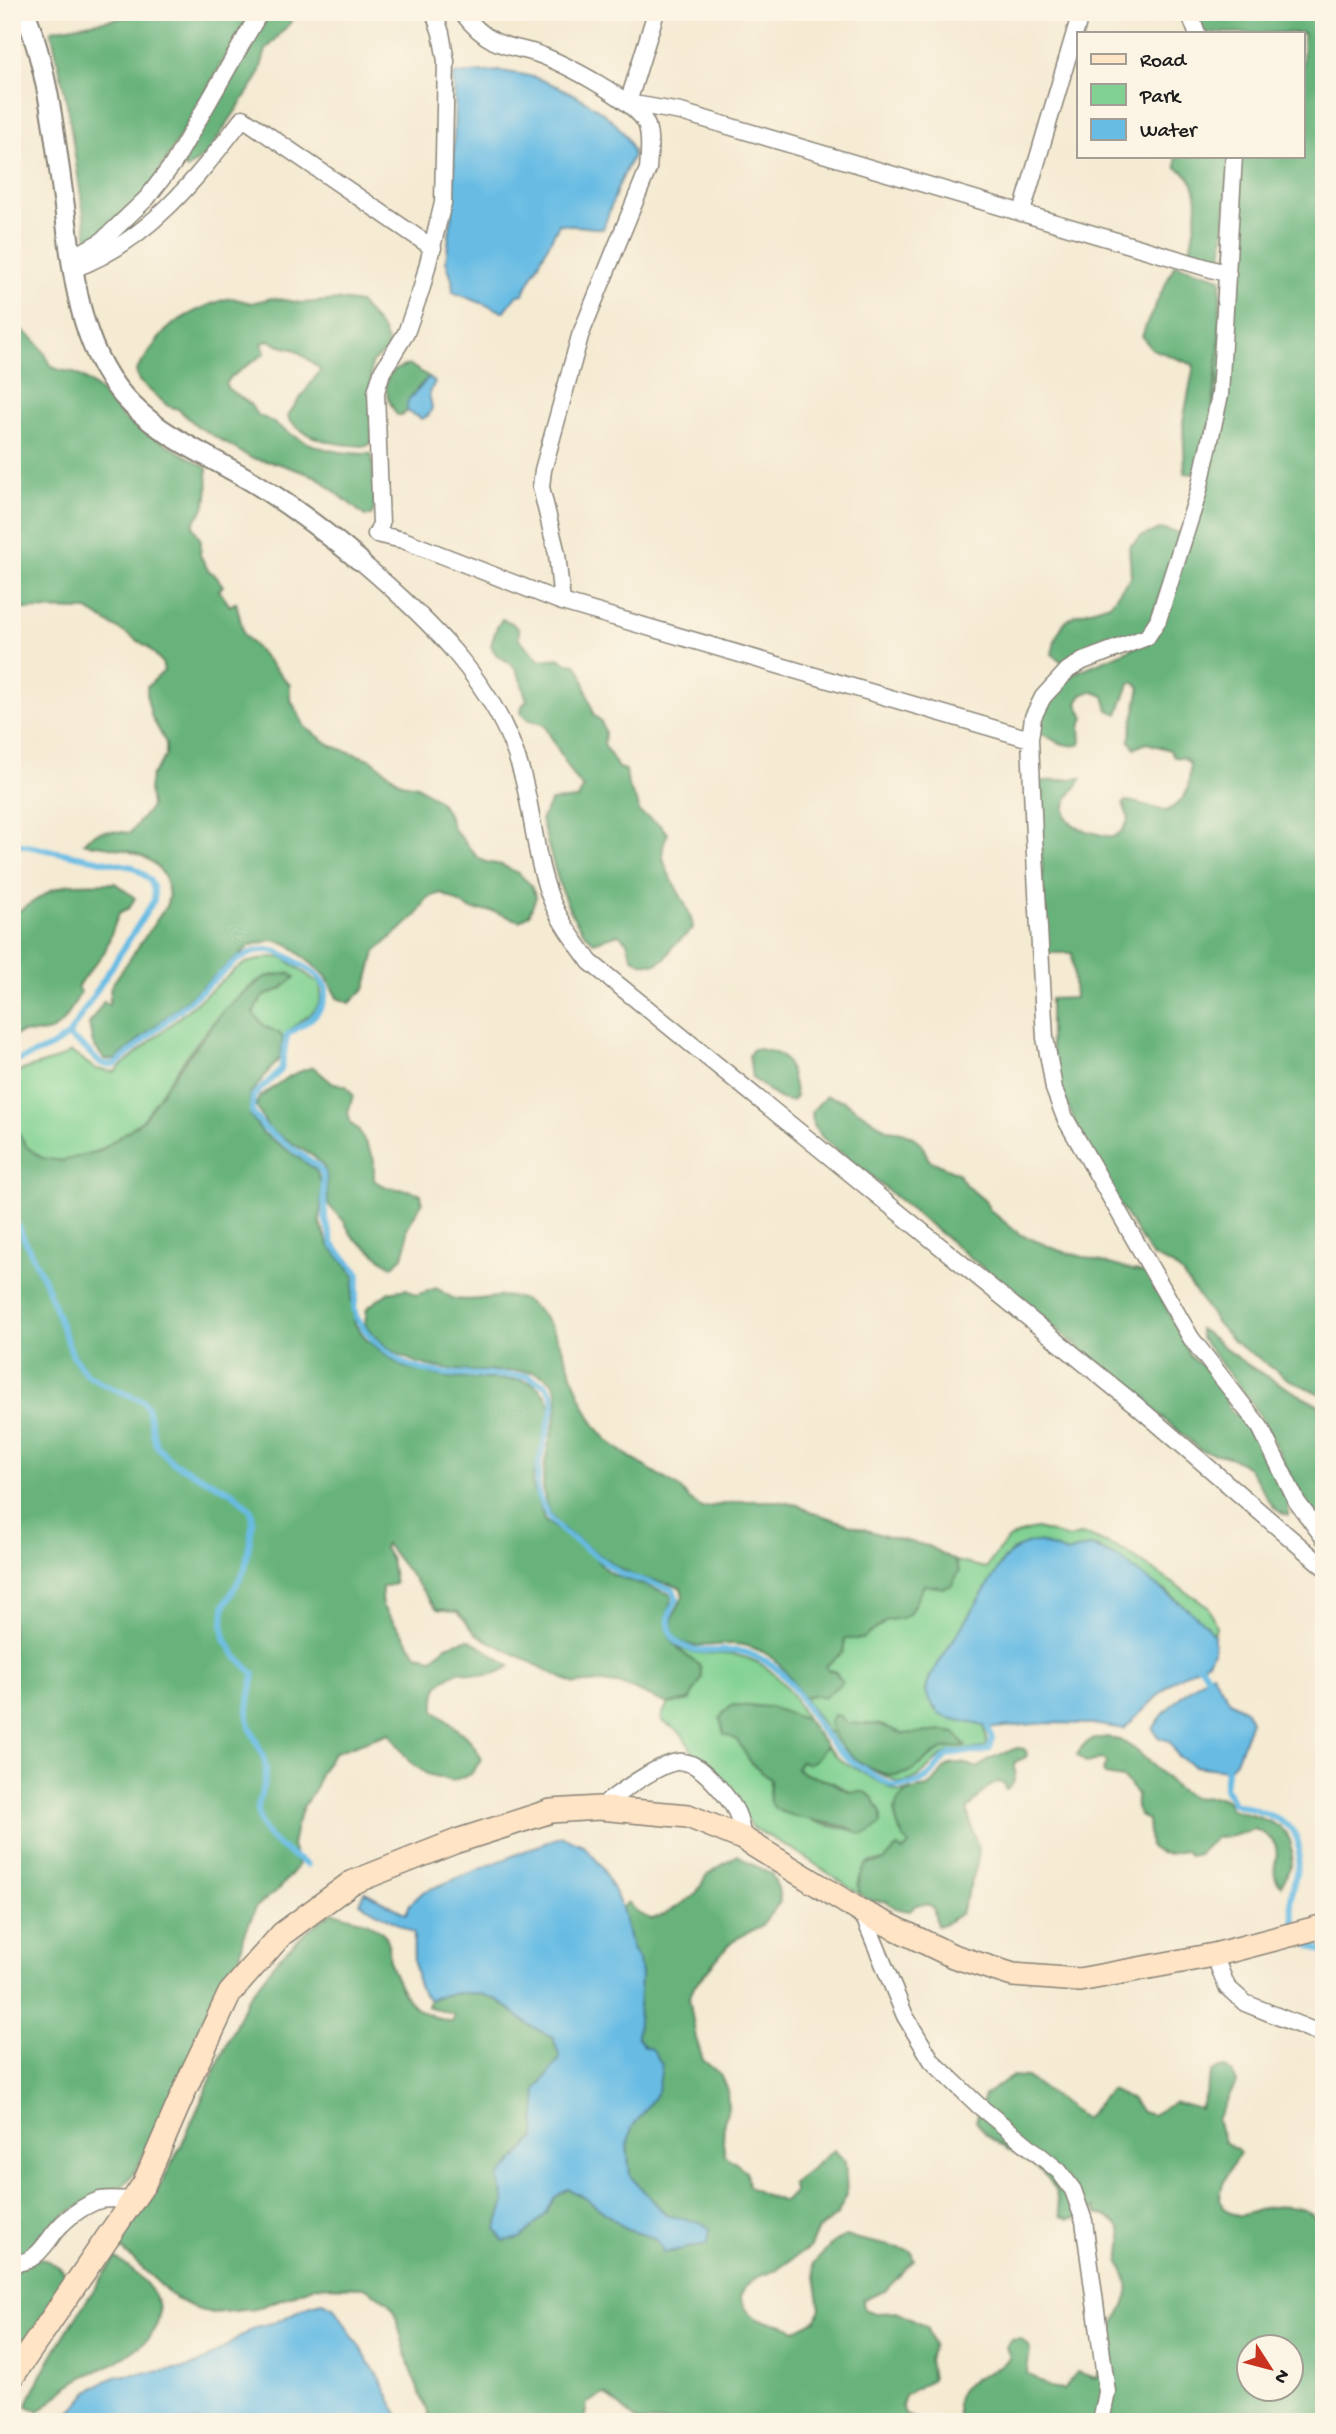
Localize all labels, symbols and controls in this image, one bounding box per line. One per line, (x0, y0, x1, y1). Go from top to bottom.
legend (1077, 32, 1304, 158)
text: Road (1140, 50, 1188, 75)
text: Park (1139, 86, 1183, 111)
text: Water (1140, 120, 1198, 145)
north arrow (1234, 2332, 1304, 2402)
text: N (1268, 2364, 1294, 2388)

